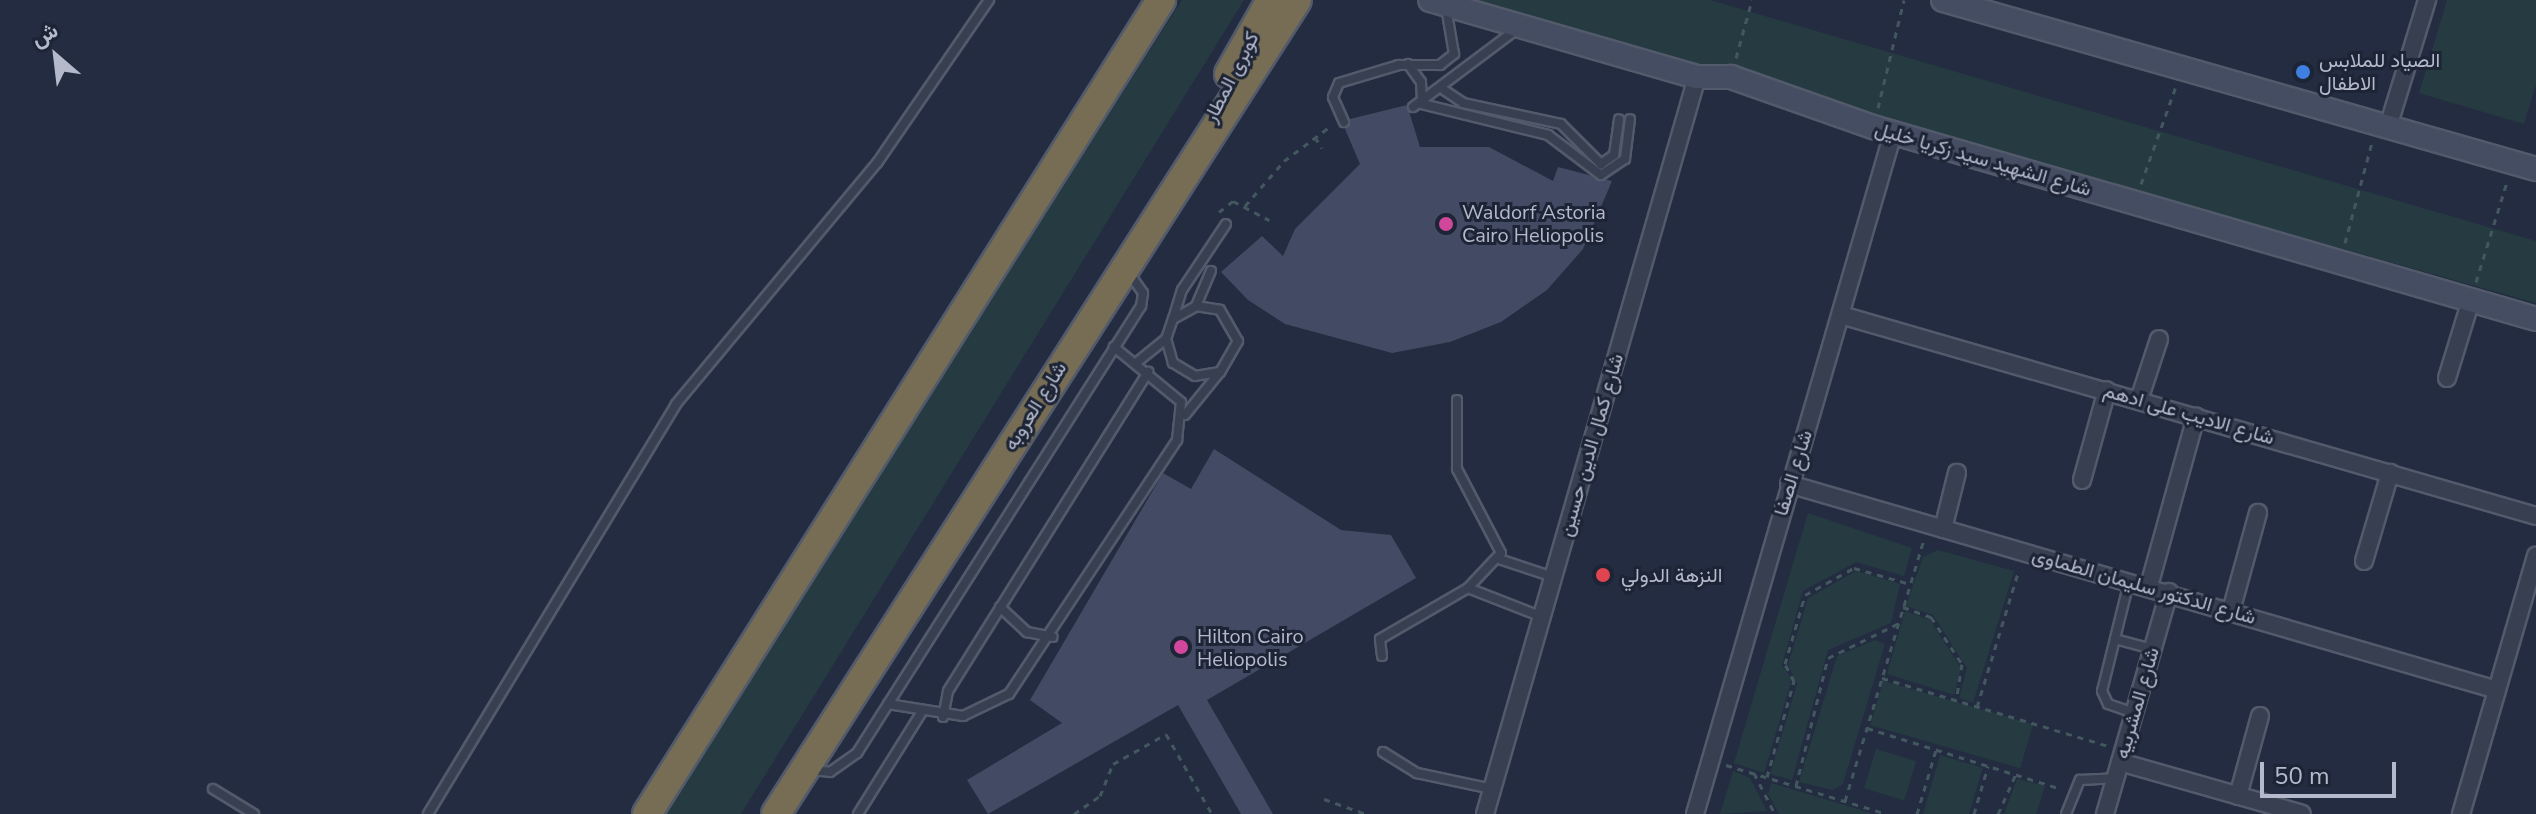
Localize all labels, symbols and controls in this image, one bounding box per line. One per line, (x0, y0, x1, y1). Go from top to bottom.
text: ش (26, 15, 63, 54)
north arrow (16, 16, 96, 96)
street label: كوبرى المطار (1198, 28, 1264, 126)
place label: الصياد للملابس الاطفال (2319, 48, 2440, 95)
marker: الصياد للملابس الاطفال (2294, 63, 2312, 81)
street label: شارع الشهيد سيد زكريا خليل (1872, 117, 2094, 201)
place label: Waldorf Astoria Cairo Heliopolis (1462, 200, 1606, 247)
marker: Waldorf Astoria Cairo Heliopolis (1437, 215, 1455, 233)
street label: شارع كمال الدين حسين (1553, 351, 1629, 539)
street label: شارع العروبه (998, 357, 1072, 455)
street label: شارع الاديب على ادهم (2101, 378, 2277, 450)
street label: شارع الصفا (1769, 427, 1817, 519)
street label: شارع الدكتور سليمان الطماوى (2029, 543, 2259, 629)
place label: النزهة الدولي (1621, 563, 1722, 587)
marker: النزهة الدولي (1592, 564, 1614, 586)
place label: Hilton Cairo Heliopolis (1197, 624, 1304, 671)
marker: Hilton Cairo Heliopolis (1172, 638, 1190, 656)
street label: شارع المشربيه (2110, 644, 2164, 762)
scale bar (2264, 746, 2400, 796)
text: 50 m (2274, 760, 2330, 792)

